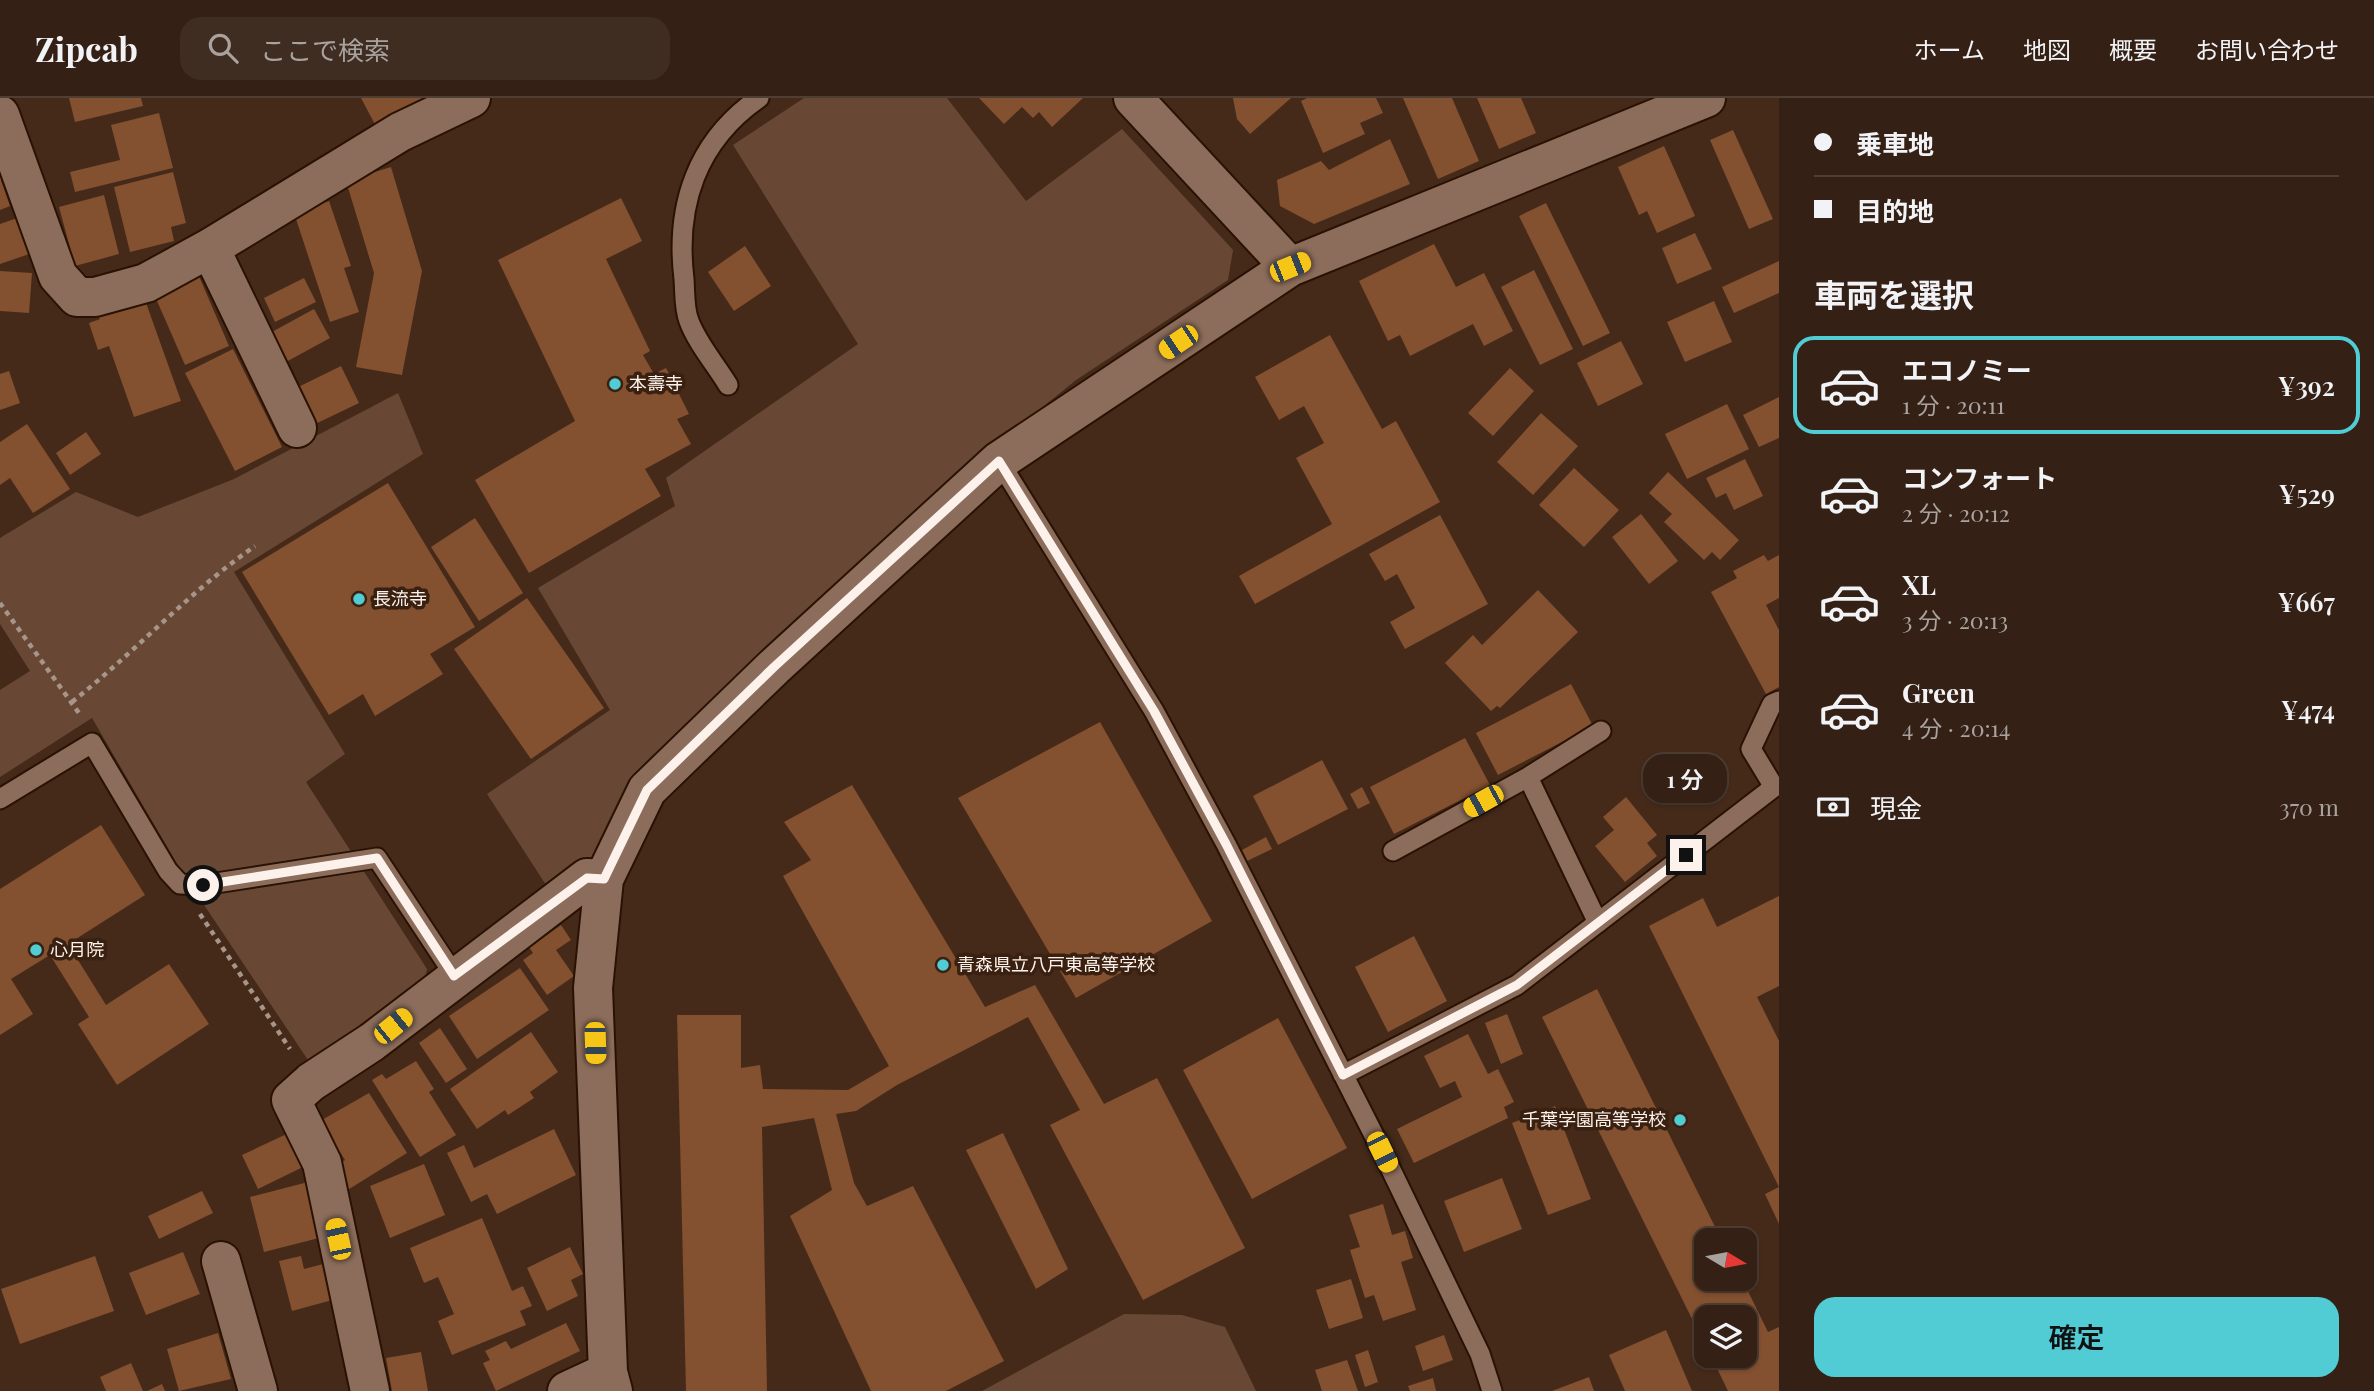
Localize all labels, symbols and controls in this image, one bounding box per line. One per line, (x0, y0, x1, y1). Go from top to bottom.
search box (180, 17, 670, 80)
text: Zipcab (35, 26, 138, 70)
icon: search (204, 29, 242, 67)
text: ここで検索 (260, 32, 390, 67)
text: ホーム (1914, 33, 1985, 65)
text: 地図 (2023, 33, 2071, 65)
text: 概要 (2109, 33, 2157, 65)
text: お問い合わせ (2195, 33, 2339, 65)
text: 乗車地 (1856, 126, 1934, 161)
text: 目的地 (1856, 193, 1934, 228)
car (1267, 249, 1314, 285)
text: 車両を選択 (1814, 272, 1974, 315)
car (1155, 322, 1202, 362)
text: エコノミー (1902, 352, 2032, 387)
icon: car (1818, 354, 1881, 417)
text: ¥392 (2278, 368, 2335, 403)
place label: 本壽寺 (629, 371, 683, 395)
marker: 本壽寺 (607, 376, 623, 392)
text: 1 分 · 20:11 (1902, 389, 2005, 420)
text: コンフォート (1902, 460, 2057, 495)
icon: car (1818, 462, 1881, 525)
text: ¥529 (2279, 476, 2335, 511)
text: 2 分 · 20:12 (1902, 497, 2010, 528)
text: XL (1902, 567, 1936, 602)
icon: car (1818, 570, 1881, 633)
text: ¥667 (2278, 584, 2335, 619)
place label: 長流寺 (373, 586, 427, 610)
marker: 長流寺 (351, 591, 367, 607)
text: 3 分 · 20:13 (1902, 604, 2008, 635)
text: Green (1902, 675, 1975, 710)
icon: car (1818, 678, 1881, 741)
text: ¥474 (2281, 692, 2335, 727)
text: 4 分 · 20:14 (1902, 712, 2010, 743)
callout: 1 分 (1644, 754, 1728, 802)
text: 1 分 (1666, 763, 1704, 794)
car (1460, 782, 1507, 820)
icon: cash (1814, 788, 1852, 826)
text: 現金 (1870, 790, 1922, 825)
text: 370 m (2279, 791, 2339, 822)
route end (1670, 839, 1702, 871)
route start (187, 869, 219, 901)
place label: 心月院 (50, 937, 104, 961)
marker: 心月院 (28, 942, 44, 958)
place label: 青森県立八戸東高等学校 (957, 952, 1155, 976)
marker: 青森県立八戸東高等学校 (935, 957, 951, 973)
car (371, 1005, 416, 1047)
car (584, 1022, 607, 1064)
place label: 千葉学園高等学校 (1522, 1107, 1666, 1131)
marker: 千葉学園高等学校 (1672, 1112, 1688, 1128)
car (1364, 1129, 1401, 1175)
car (324, 1216, 353, 1262)
north arrow (1694, 1228, 1757, 1292)
map controls (1694, 1228, 1757, 1368)
button: 確定 (1814, 1297, 2339, 1377)
button: layers (1694, 1305, 1757, 1368)

